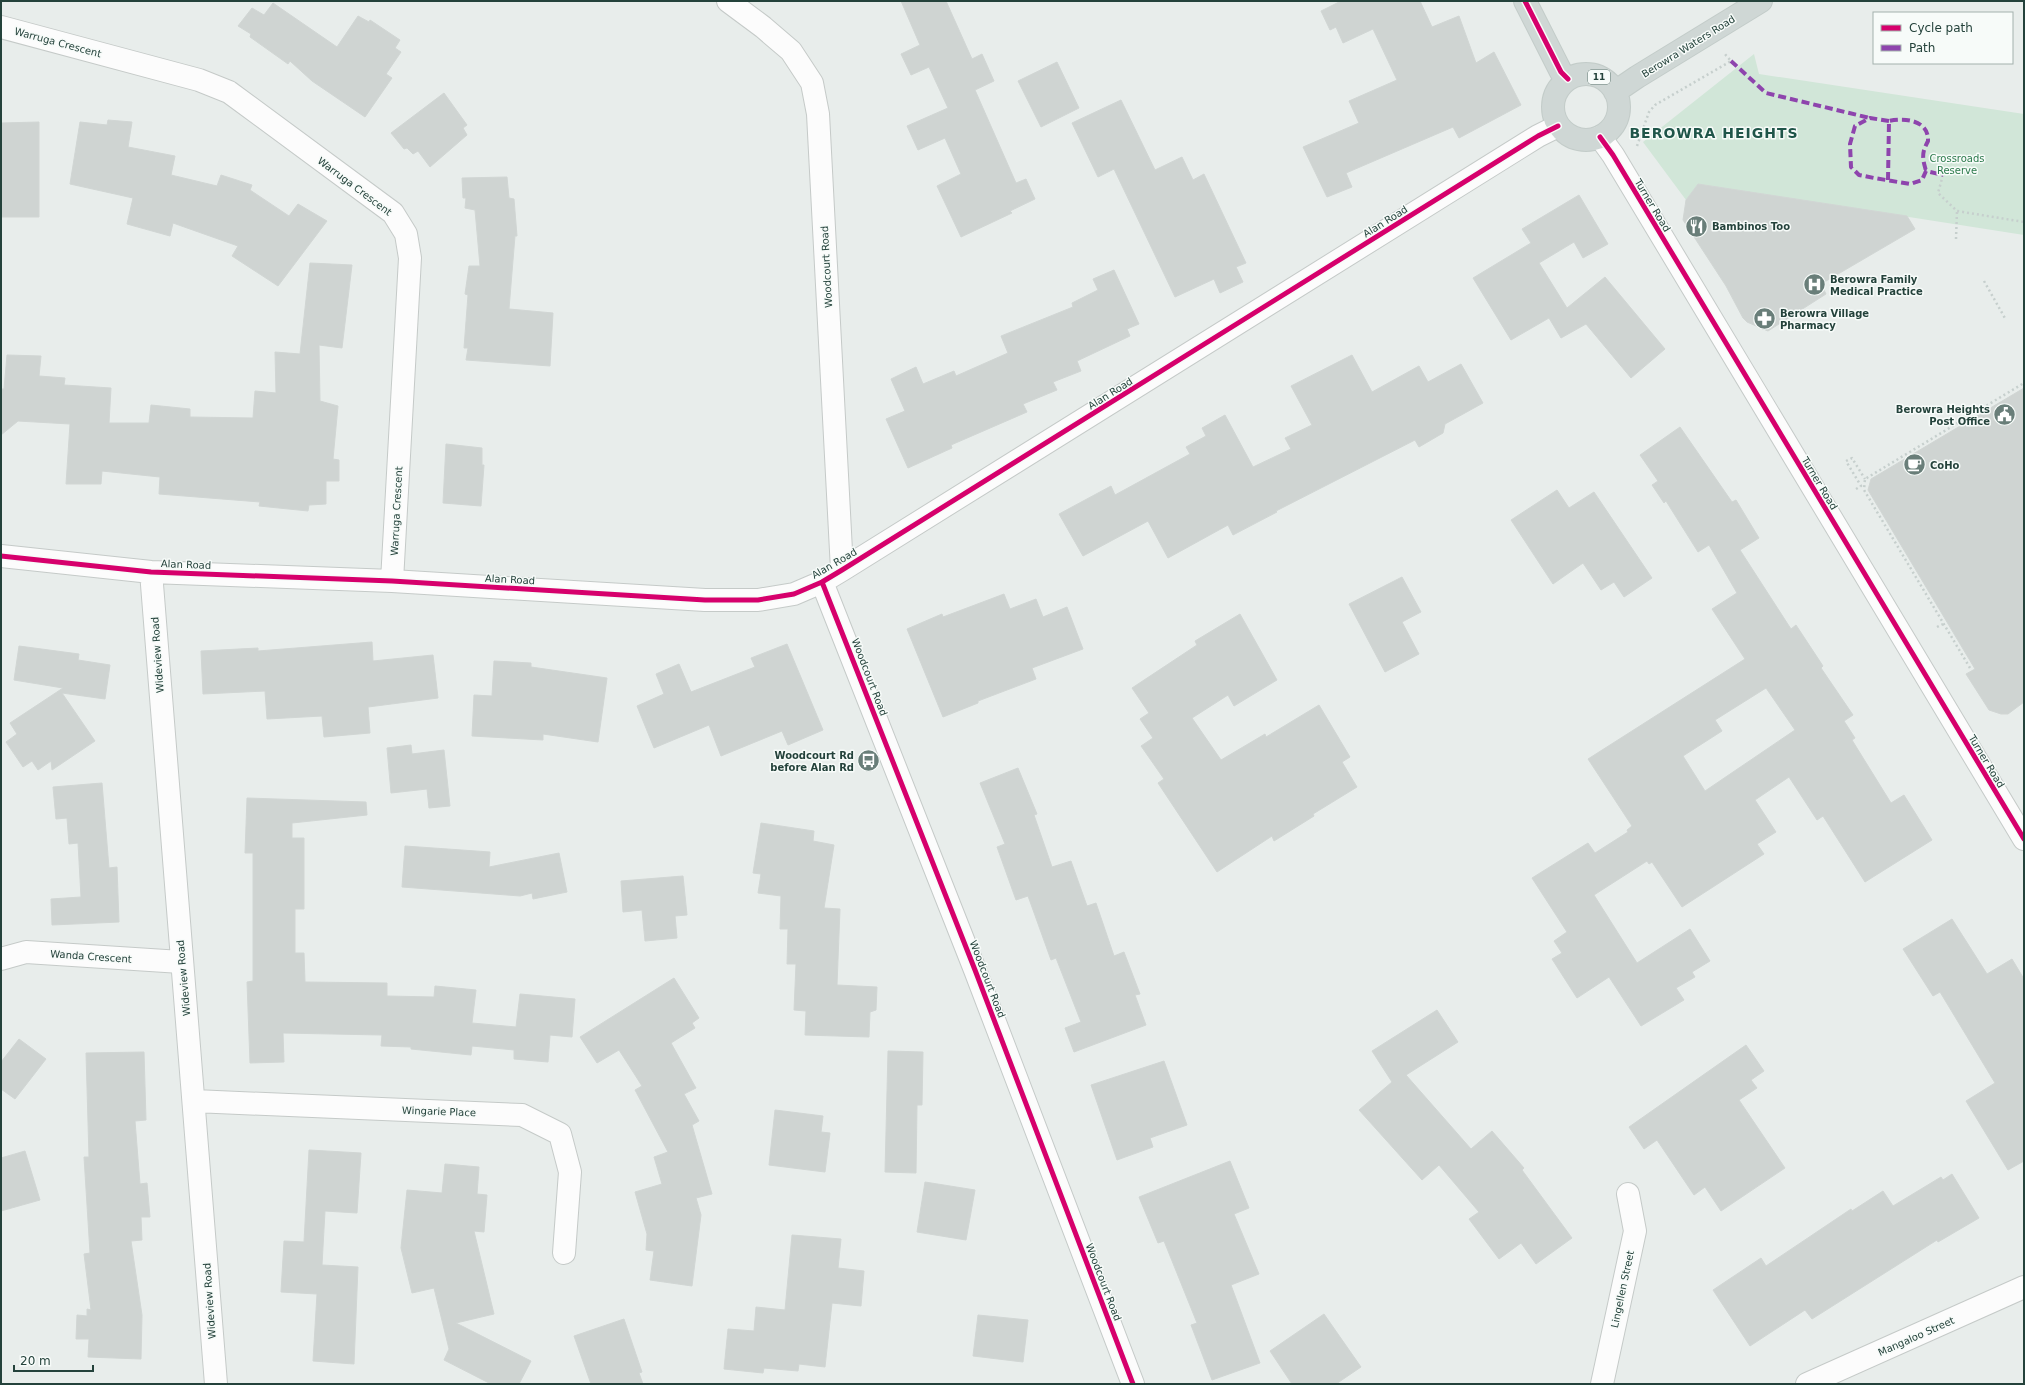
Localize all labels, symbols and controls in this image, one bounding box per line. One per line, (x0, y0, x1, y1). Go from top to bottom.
legend (1873, 12, 2013, 64)
street label: Berowra Waters Road (1640, 13, 1737, 80)
text: Cycle path (1909, 21, 1973, 35)
street label: Warruga Crescent (13, 26, 103, 59)
text: Path (1909, 41, 1935, 55)
road number: 11 (1588, 70, 1610, 84)
district label: BEROWRA HEIGHTS (1629, 125, 1799, 141)
park label: Crossroads Reserve (1929, 153, 1985, 176)
street label: Warruga Crescent (316, 155, 394, 218)
street label: Turner Road (1632, 176, 1673, 234)
street label: Alan Road (1361, 203, 1410, 239)
restaurant icon: Bambinos Too (1684, 213, 1710, 239)
place label: Bambinos Too (1712, 221, 1790, 232)
street label: Woodcourt Road (819, 226, 834, 308)
hospital icon: Berowra Family Medical Practice (1802, 272, 1828, 298)
place label: Berowra Family Medical Practice (1830, 274, 1923, 297)
pharmacy icon: Berowra Village Pharmacy (1751, 306, 1777, 332)
place label: Berowra Village Pharmacy (1780, 308, 1869, 331)
street label: Alan Road (1086, 375, 1135, 411)
public building icon: Berowra Heights Post Office (1992, 402, 2018, 428)
place label: Berowra Heights Post Office (1896, 404, 1990, 427)
cafe icon: CoHo (1901, 452, 1927, 478)
street label: Turner Road (1799, 454, 1840, 512)
place label: CoHo (1930, 460, 1960, 471)
street label: Warruga Crescent (389, 466, 404, 556)
street label: Alan Road (810, 546, 859, 581)
street label: Alan Road (161, 558, 211, 571)
street label: Alan Road (485, 573, 535, 586)
street label: Wideview Road (149, 617, 166, 693)
street label: Woodcourt Road (850, 637, 889, 717)
street label: Turner Road (1966, 732, 2007, 790)
bus stop icon: Woodcourt Rd before Alan Rd (856, 748, 882, 774)
place label: Woodcourt Rd before Alan Rd (770, 750, 854, 773)
street label: Wideview Road (175, 939, 192, 1016)
street label: Woodcourt Road (968, 939, 1007, 1019)
street label: Wanda Crescent (50, 948, 132, 965)
street label: Wingarie Place (402, 1105, 476, 1118)
street label: Woodcourt Road (1084, 1242, 1123, 1322)
street label: Lingellen Street (1609, 1249, 1636, 1329)
street label: Wideview Road (201, 1263, 218, 1339)
street label: Mangaloo Street (1876, 1315, 1956, 1358)
scale bar (14, 1347, 93, 1373)
text: 20 m (20, 1354, 51, 1368)

